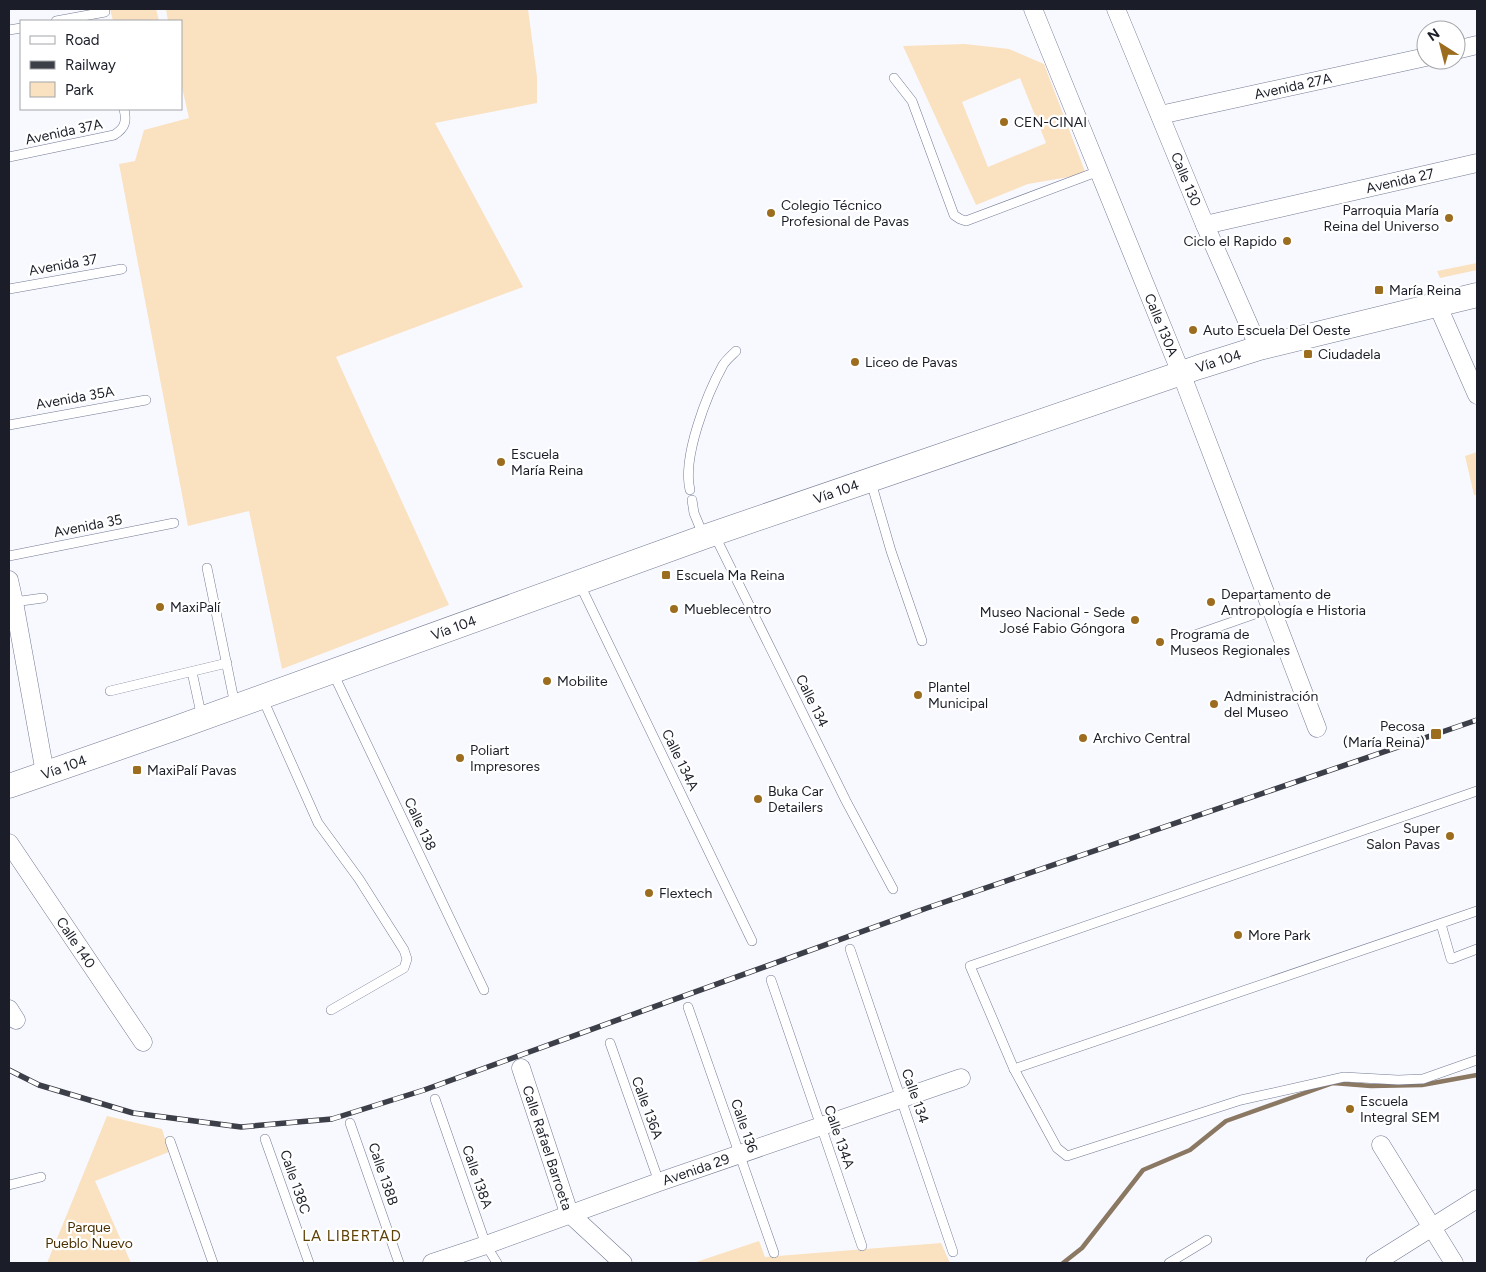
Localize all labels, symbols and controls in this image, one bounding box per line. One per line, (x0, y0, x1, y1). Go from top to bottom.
legend (20, 20, 182, 110)
north arrow (1416, 20, 1466, 70)
text: N (1424, 25, 1443, 45)
text: Road (65, 31, 100, 49)
text: Railway (65, 56, 116, 74)
street label: Avenida 27A (1253, 69, 1334, 103)
text: Park (65, 81, 94, 99)
place label: CEN-CINAI (1014, 114, 1087, 131)
street label: Avenida 37A (24, 115, 105, 148)
marker: CEN-CINAI (998, 116, 1010, 128)
street label: Calle 130 (1167, 150, 1205, 209)
street label: Avenida 27 (1364, 164, 1436, 197)
place label: Colegio Técnico Profesional de Pavas (781, 197, 909, 230)
place label: Parroquia María Reina del Universo (1323, 202, 1439, 235)
marker: Colegio Técnico Profesional de Pavas (765, 207, 777, 219)
marker: Parroquia María Reina del Universo (1443, 212, 1455, 224)
place label: Ciclo el Rapido (1183, 233, 1277, 250)
marker: Ciclo el Rapido (1281, 235, 1293, 247)
street label: Avenida 37 (28, 251, 99, 279)
place label: María Reina (1389, 282, 1461, 299)
marker: María Reina (1373, 284, 1385, 296)
street label: Calle 130A (1141, 291, 1182, 359)
place label: Auto Escuela Del Oeste (1203, 322, 1351, 339)
marker: Auto Escuela Del Oeste (1187, 324, 1199, 336)
street label: Vía 104 (1193, 346, 1244, 376)
place label: Ciudadela (1318, 346, 1381, 363)
marker: Ciudadela (1302, 348, 1314, 360)
place label: Liceo de Pavas (865, 354, 957, 371)
marker: Liceo de Pavas (849, 356, 861, 368)
street label: Avenida 35A (35, 383, 116, 413)
place label: Escuela María Reina (511, 446, 583, 479)
marker: Escuela María Reina (495, 456, 507, 468)
street label: Vía 104 (811, 476, 861, 507)
street label: Avenida 35 (52, 511, 124, 541)
place label: Escuela Ma Reina (676, 567, 785, 584)
marker: Escuela Ma Reina (660, 569, 672, 581)
place label: Departamento de Antropología e Historia (1221, 586, 1366, 619)
marker: Departamento de Antropología e Historia (1205, 596, 1217, 608)
place label: MaxiPalí (170, 599, 221, 616)
marker: MaxiPalí (154, 601, 166, 613)
place label: Mueblecentro (684, 601, 771, 618)
marker: Mueblecentro (668, 603, 680, 615)
place label: Museo Nacional - Sede José Fabio Góngora (980, 604, 1125, 637)
street label: Vía 104 (429, 611, 479, 644)
marker: Museo Nacional - Sede José Fabio Góngora (1129, 614, 1141, 626)
place label: Programa de Museos Regionales (1170, 626, 1290, 659)
marker: Programa de Museos Regionales (1154, 636, 1166, 648)
street label: Calle 134 (792, 672, 832, 730)
place label: Mobilite (557, 673, 608, 690)
marker: Mobilite (541, 675, 553, 687)
place label: Plantel Municipal (928, 679, 988, 712)
place label: Administración del Museo (1224, 688, 1318, 721)
marker: Plantel Municipal (912, 689, 924, 701)
marker: Administración del Museo (1208, 698, 1220, 710)
place label: Pecosa (María Reina) (1343, 718, 1425, 751)
street label: Calle 134A (658, 727, 702, 794)
marker: Pecosa (María Reina) (1429, 727, 1443, 741)
place label: Archivo Central (1093, 730, 1190, 747)
marker: Archivo Central (1077, 732, 1089, 744)
place label: Poliart Impresores (470, 742, 540, 775)
street label: Vía 104 (39, 751, 89, 783)
marker: Poliart Impresores (454, 752, 466, 764)
place label: MaxiPalí Pavas (147, 762, 237, 779)
marker: MaxiPalí Pavas (131, 764, 143, 776)
place label: Buka Car Detailers (768, 783, 824, 816)
marker: Buka Car Detailers (752, 793, 764, 805)
street label: Calle 138 (400, 795, 440, 853)
place label: Super Salon Pavas (1366, 820, 1440, 853)
marker: Super Salon Pavas (1444, 830, 1456, 842)
place label: Flextech (659, 885, 712, 902)
marker: Flextech (643, 887, 655, 899)
street label: Calle 140 (53, 914, 99, 971)
place label: More Park (1248, 927, 1311, 944)
marker: More Park (1232, 929, 1244, 941)
street label: Calle 134 (898, 1066, 932, 1126)
street label: Calle 136A (628, 1074, 666, 1142)
street label: Calle Rafael Barroeta (519, 1083, 576, 1212)
place label: Escuela Integral SEM (1360, 1093, 1440, 1126)
street label: Calle 136 (727, 1097, 761, 1155)
street label: Calle 134A (820, 1103, 858, 1171)
marker: Escuela Integral SEM (1344, 1103, 1356, 1115)
street label: Calle 138B (364, 1140, 402, 1208)
street label: Calle 138A (458, 1143, 496, 1211)
street label: Calle 138C (276, 1148, 314, 1216)
street label: Avenida 29 (660, 1150, 732, 1189)
park label: Parque Pueblo Nuevo (45, 1219, 133, 1252)
district label: LA LIBERTAD (302, 1227, 402, 1245)

